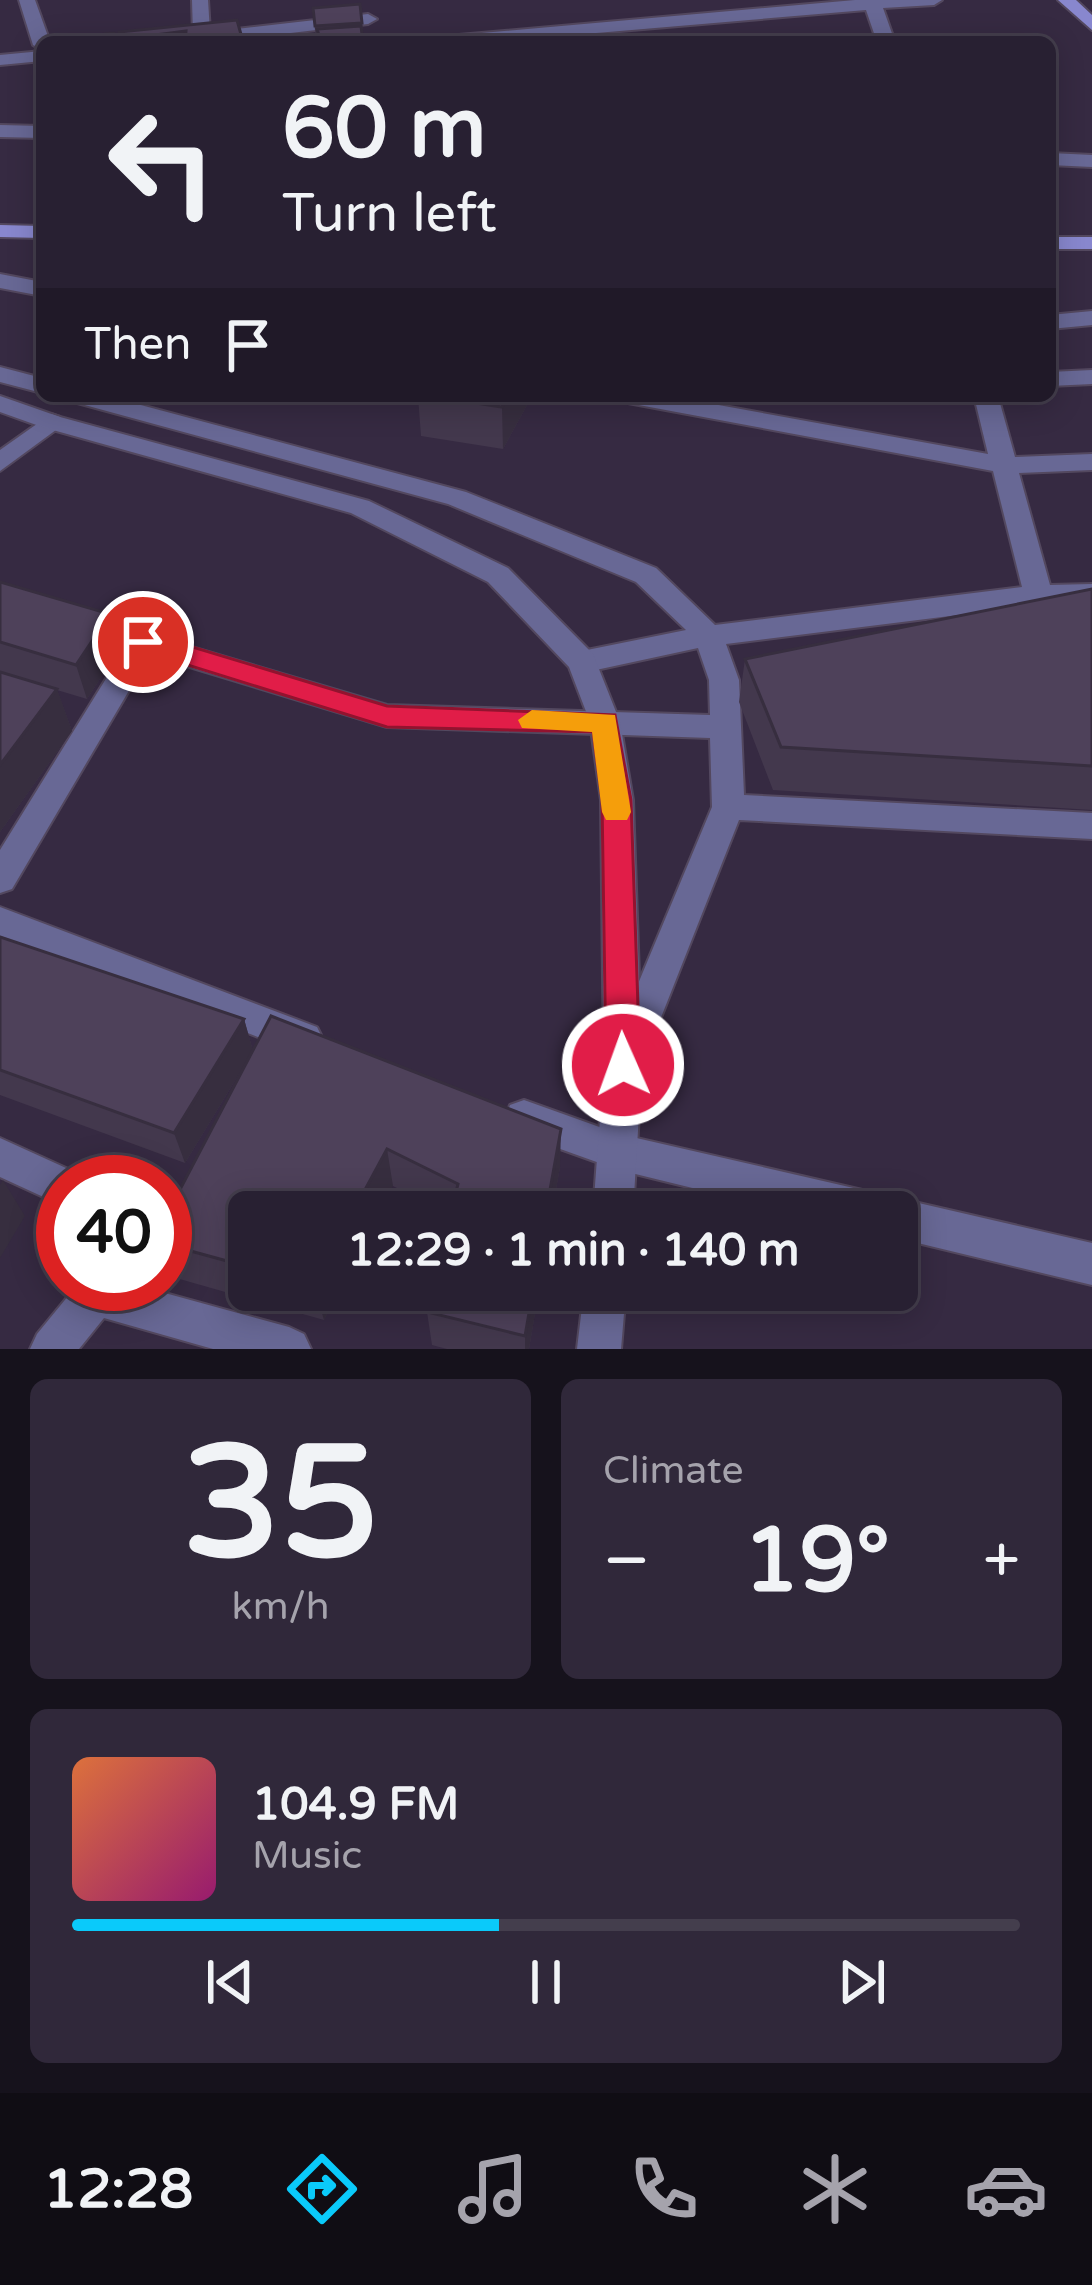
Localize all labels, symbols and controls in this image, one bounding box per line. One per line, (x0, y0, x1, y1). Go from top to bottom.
text: 60 m (282, 79, 486, 180)
icon: left (84, 84, 240, 240)
text: Turn left (282, 181, 497, 246)
icon: arrive (215, 312, 281, 378)
text: Then (84, 318, 191, 372)
pin (92, 591, 194, 693)
icon: arrive (110, 609, 176, 675)
position arrow (560, 1002, 686, 1128)
speed limit sign: 40 (36, 1155, 192, 1311)
text: 12:29 · 1 min · 140 m (347, 1224, 799, 1278)
text: 35 (183, 1411, 378, 1599)
text: Climate (603, 1447, 743, 1494)
text: 19° (743, 1507, 890, 1616)
text: − (603, 1521, 650, 1601)
text: + (983, 1521, 1020, 1601)
text: km/h (231, 1583, 330, 1630)
text: 104.9 FM (252, 1778, 459, 1832)
text: Music (252, 1832, 362, 1879)
icon: previous (197, 1949, 263, 2015)
icon: pause (513, 1949, 579, 2015)
icon: next (829, 1949, 895, 2015)
icon: directions (280, 2147, 364, 2231)
icon: music (451, 2147, 535, 2231)
icon: phone (622, 2147, 706, 2231)
icon: climate (793, 2147, 877, 2231)
icon: car (964, 2147, 1048, 2231)
text: 12:28 (44, 2157, 193, 2222)

